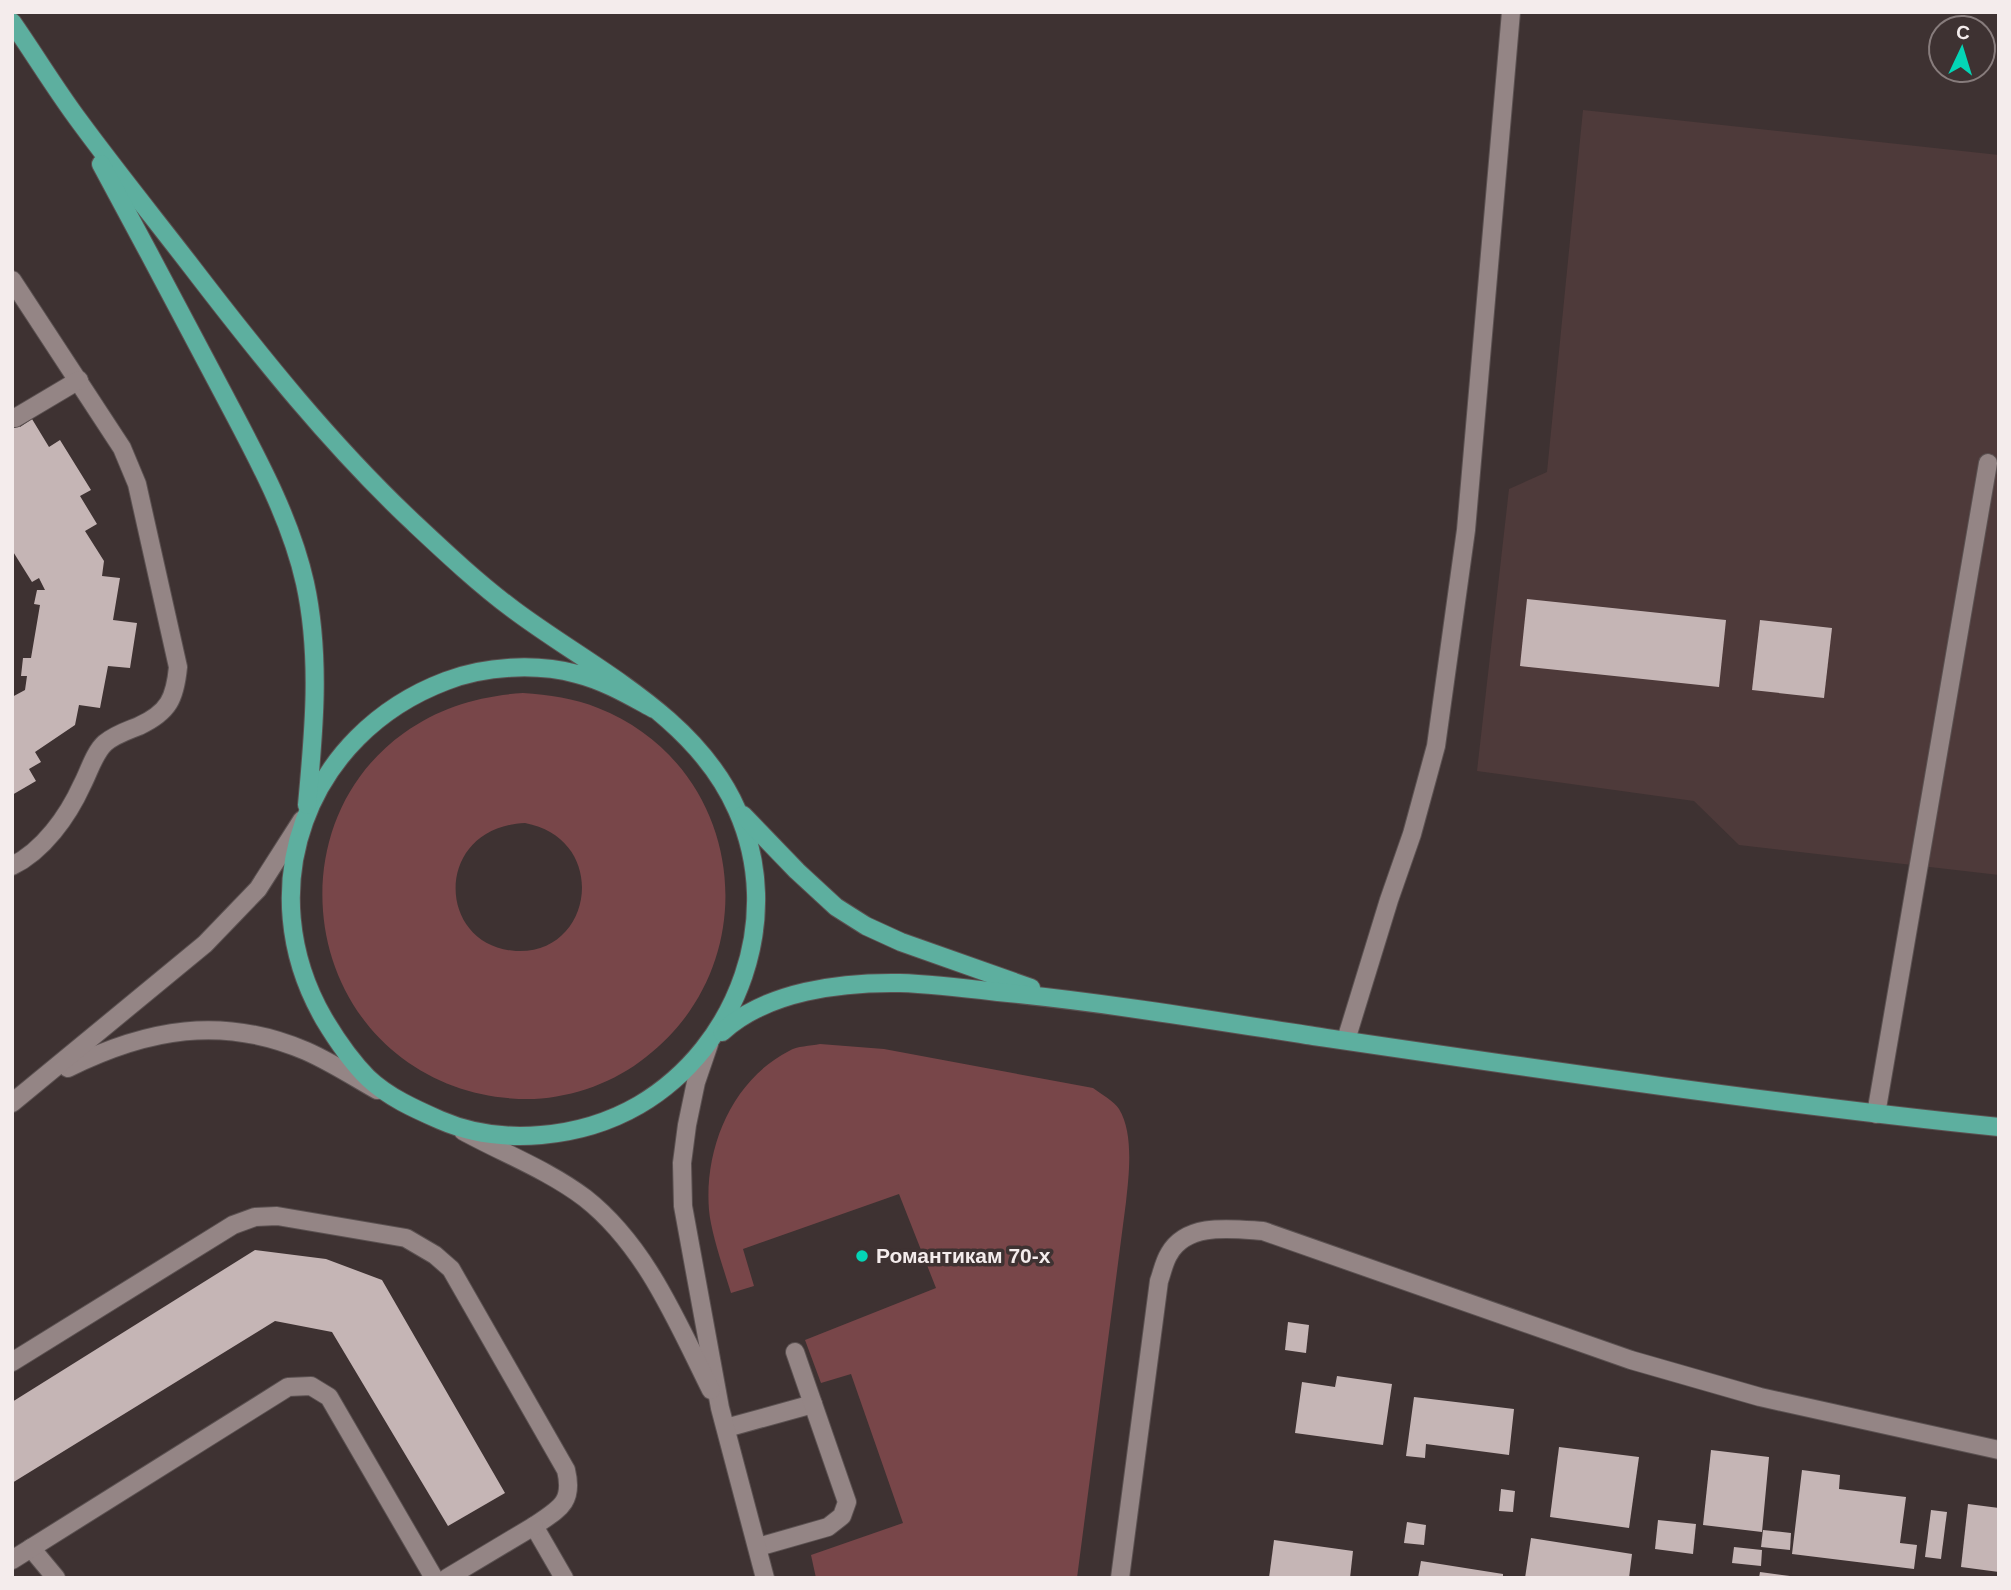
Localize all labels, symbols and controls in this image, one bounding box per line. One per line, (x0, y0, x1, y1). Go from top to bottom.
north arrow (1927, 14, 1997, 84)
text: С (1956, 22, 1971, 44)
place label: Романтикам 70-х (876, 1244, 1051, 1267)
marker: Романтикам 70-х (854, 1248, 870, 1264)

